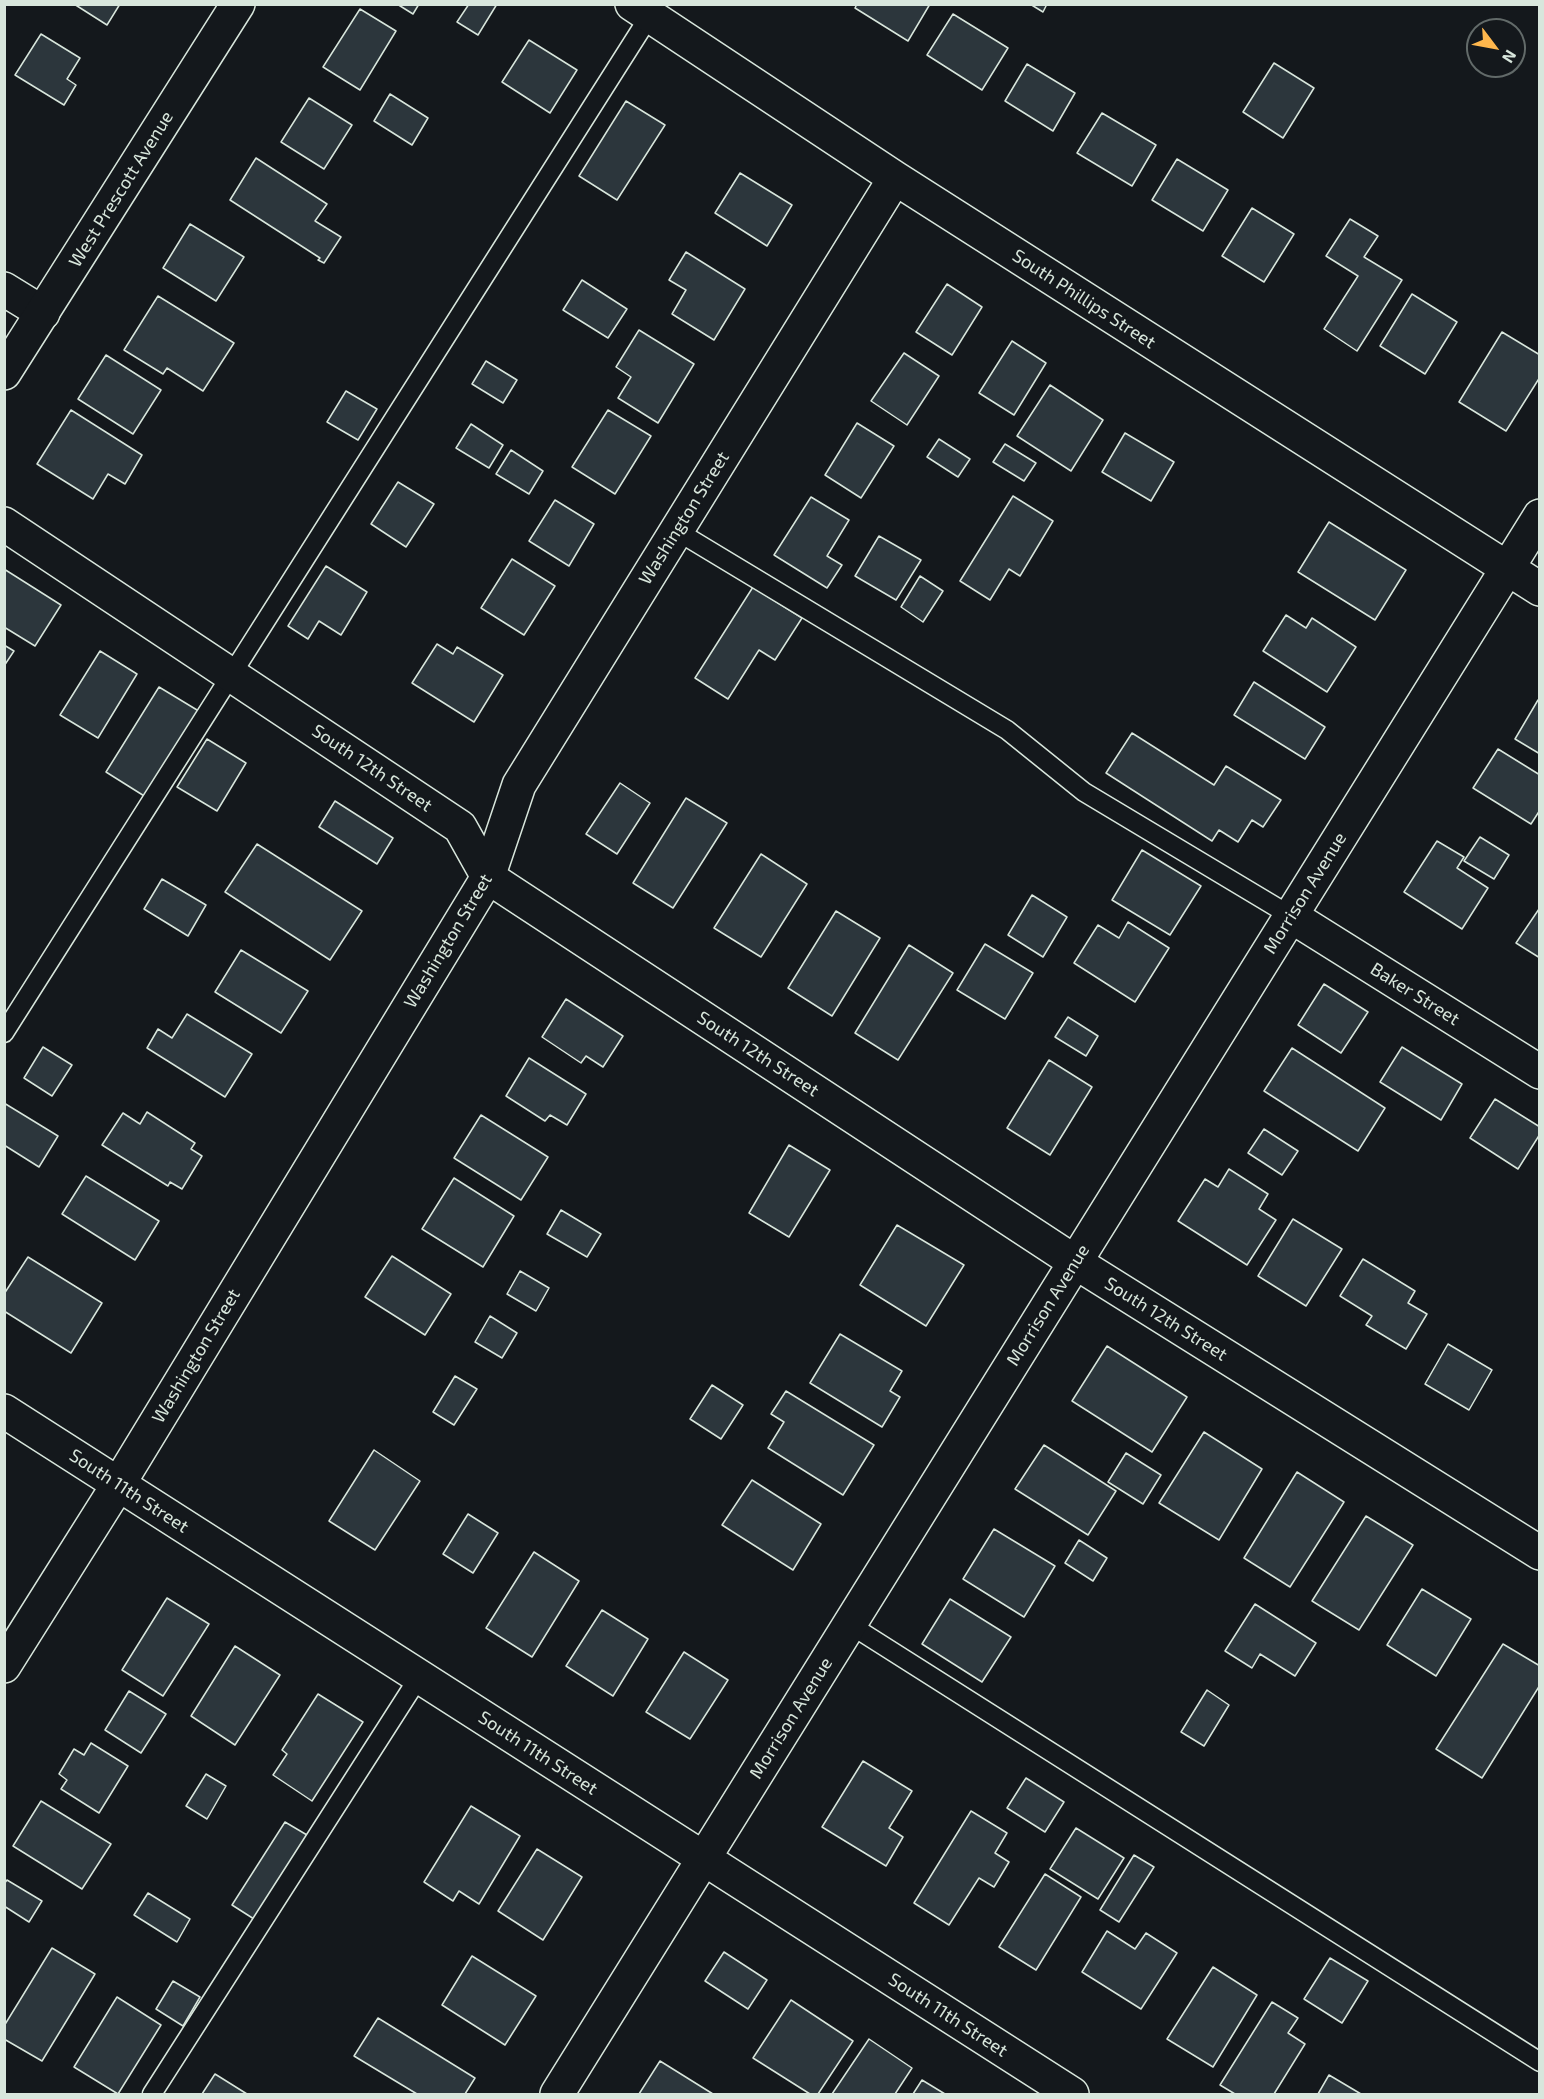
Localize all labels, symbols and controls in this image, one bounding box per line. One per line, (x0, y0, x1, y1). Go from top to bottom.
north arrow (1466, 18, 1526, 78)
text: N (1499, 47, 1521, 67)
street label: West Prescott Avenue (64, 107, 178, 271)
street label: South Phillips Street (1008, 245, 1160, 353)
street label: Washington Street (634, 447, 734, 589)
street label: South 12th Street (308, 720, 436, 816)
street label: Morrison Avenue (1259, 828, 1351, 958)
street label: Washington Street (399, 870, 497, 1012)
street label: Baker Street (1367, 958, 1463, 1030)
street label: South 12th Street (693, 1007, 823, 1101)
street label: Morrison Avenue (1002, 1240, 1094, 1370)
street label: South 12th Street (1101, 1273, 1231, 1365)
street label: Washington Street (147, 1285, 245, 1427)
street label: South 11th Street (65, 1444, 193, 1538)
street label: Morrison Avenue (745, 1653, 837, 1783)
street label: South 11th Street (474, 1706, 602, 1800)
street label: South 11th Street (884, 1968, 1012, 2062)

